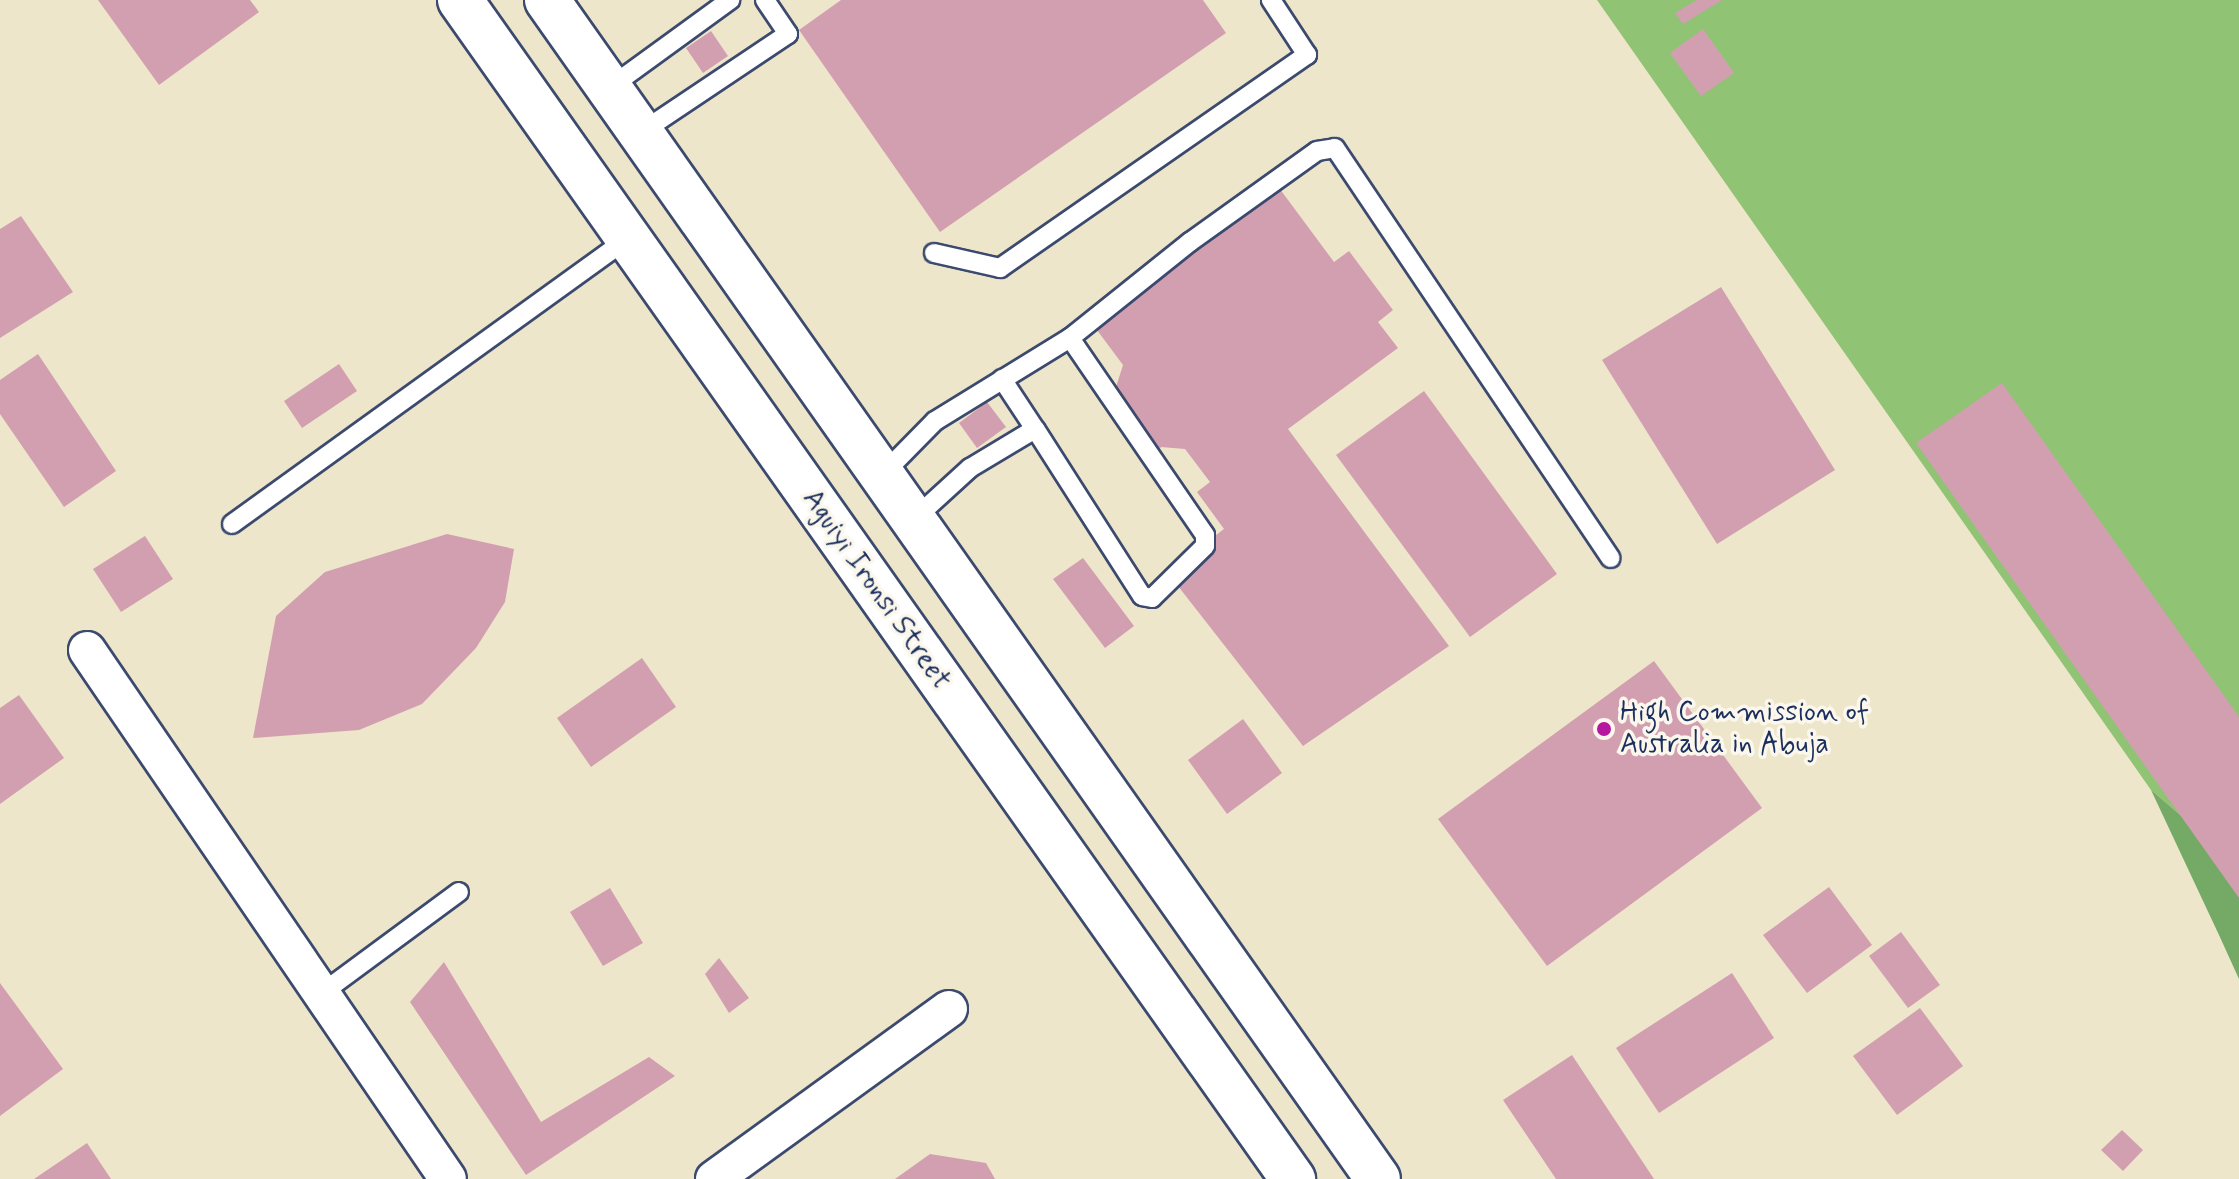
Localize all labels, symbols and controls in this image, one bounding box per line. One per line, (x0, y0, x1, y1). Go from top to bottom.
street label: Aguiyi Ironsi Street (795, 485, 957, 695)
place label: High Commission of Australia in Abuja (1620, 696, 1870, 762)
marker: High Commission of Australia in Abuja (1595, 720, 1613, 738)

